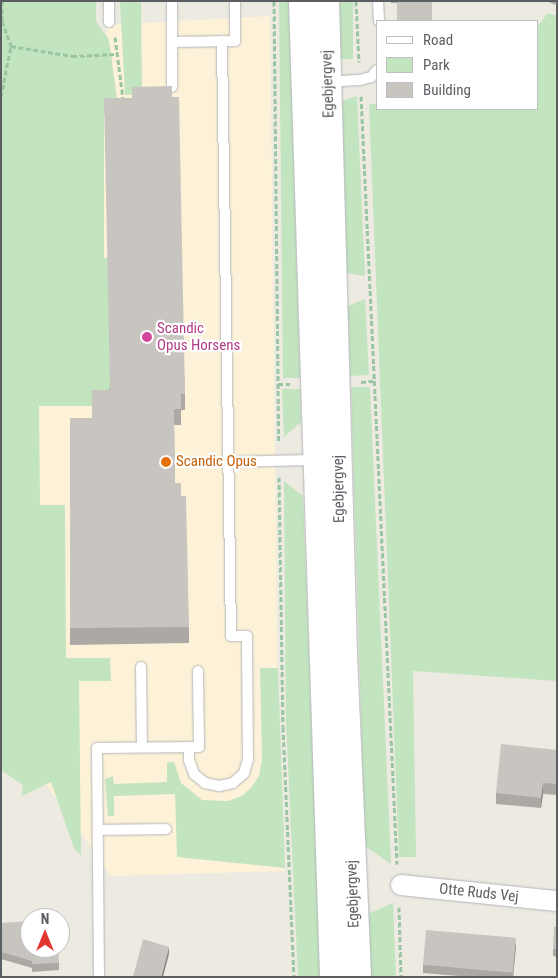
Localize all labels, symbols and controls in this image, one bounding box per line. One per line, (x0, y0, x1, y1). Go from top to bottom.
legend (376, 20, 538, 110)
text: Road (423, 31, 453, 49)
street label: Egebjergvej (318, 50, 338, 118)
text: Park (423, 56, 450, 74)
text: Building (423, 81, 471, 99)
place label: Scandic Opus Horsens (157, 319, 240, 354)
marker: Scandic Opus Horsens (141, 331, 153, 343)
place label: Scandic Opus (176, 453, 257, 471)
street label: Egebjergvej (329, 455, 349, 523)
marker: Scandic Opus (160, 456, 172, 468)
street label: Egebjergvej (343, 860, 363, 928)
street label: Otte Ruds Vej (438, 880, 520, 906)
north arrow (20, 908, 70, 958)
text: N (41, 911, 49, 927)

